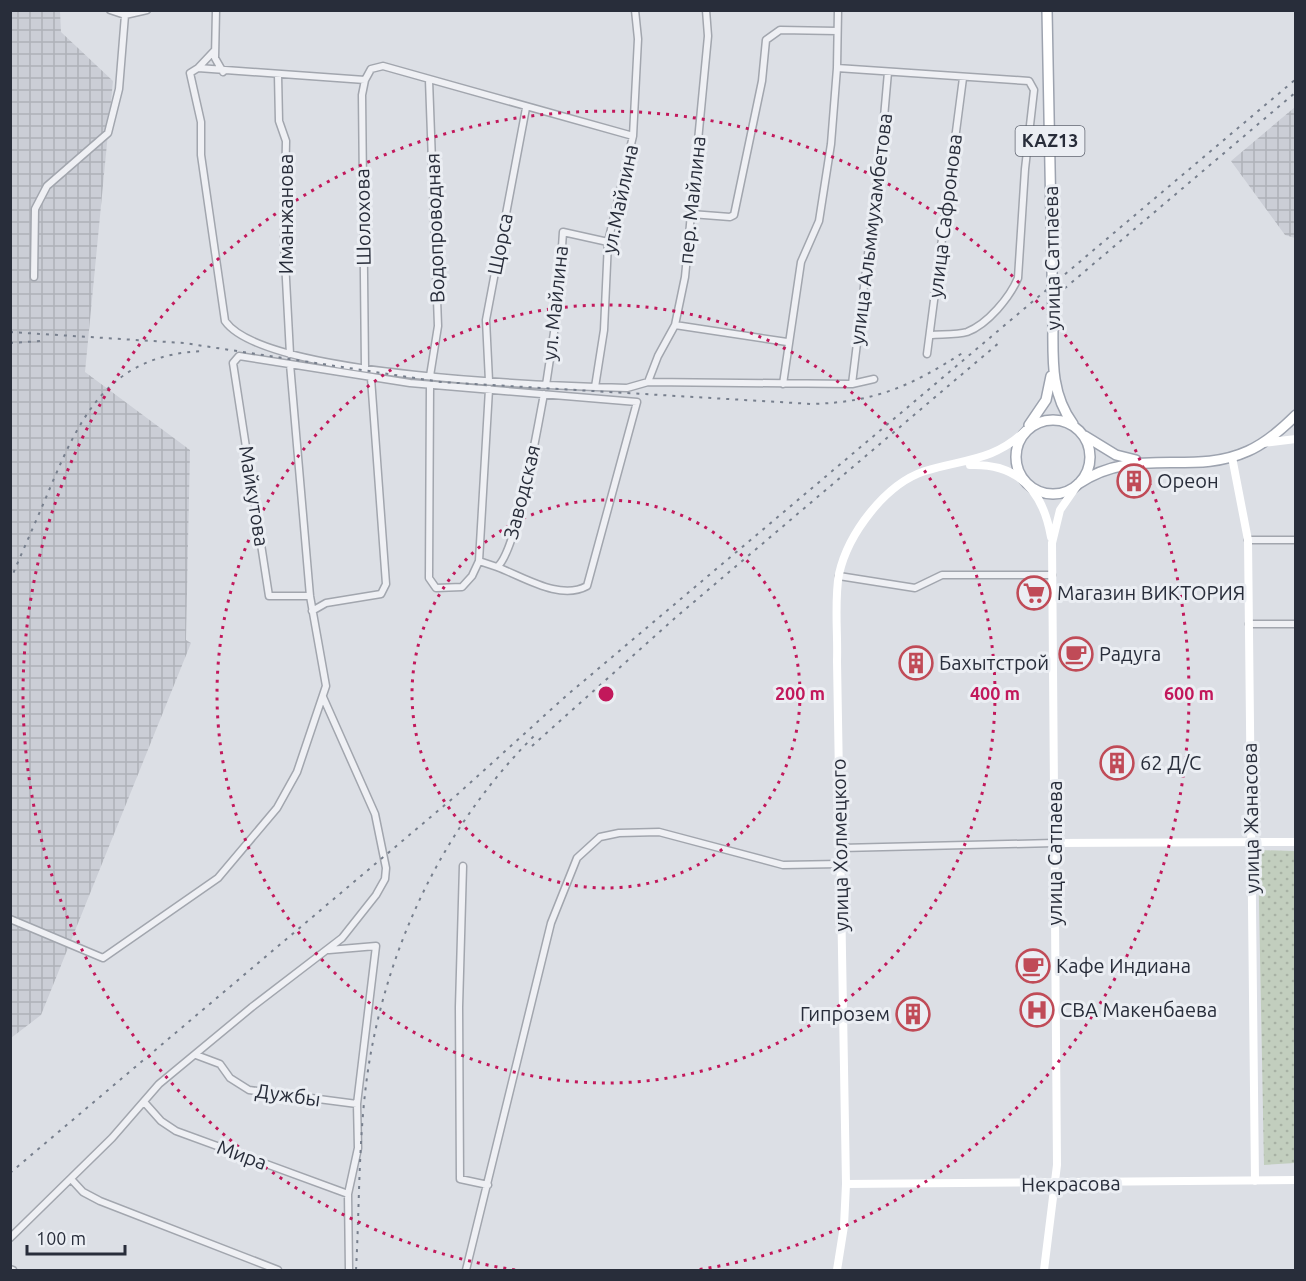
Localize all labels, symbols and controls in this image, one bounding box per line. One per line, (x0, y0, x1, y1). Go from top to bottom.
street label: улица Альммухамбетова (845, 112, 896, 346)
road number: KAZ13 (1016, 126, 1084, 156)
street label: улица Сафронова (923, 133, 966, 299)
street label: пер. Майлина (673, 135, 710, 265)
street label: ул.Майлина (597, 142, 642, 256)
street label: Водопроводная (420, 153, 449, 303)
street label: Иманжанова (274, 154, 297, 274)
street label: Шолохова (350, 168, 375, 266)
street label: улица Сатпаева (1039, 185, 1064, 331)
street label: Щорса (482, 211, 517, 277)
street label: ул. Майлина (537, 244, 572, 362)
street label: Заводская (499, 442, 544, 542)
street label: Майкутова (235, 444, 274, 548)
building icon: Ореон (1116, 463, 1152, 499)
place label: Ореон (1157, 469, 1219, 492)
supermarket icon: Магазин ВИКТОРИЯ (1016, 575, 1052, 611)
place label: Магазин ВИКТОРИЯ (1057, 581, 1245, 604)
cafe icon: Радуга (1058, 636, 1094, 672)
place label: Радуга (1099, 642, 1161, 665)
building icon: Бахытстрой (898, 645, 934, 681)
place label: Бахытстрой (939, 651, 1049, 674)
text: 200 m (775, 683, 825, 703)
text: 400 m (970, 683, 1020, 703)
text: 600 m (1164, 683, 1214, 703)
centre of rings (596, 684, 616, 704)
street label: улица Жанасова (1238, 742, 1263, 894)
building icon: 62 Д/С (1099, 745, 1135, 781)
place label: 62 Д/С (1140, 751, 1201, 774)
street label: улица Холмецкого (826, 758, 853, 932)
street label: улица Сатпаева (1043, 781, 1066, 925)
cafe icon: Кафе Индиана (1015, 948, 1051, 984)
place label: Кафе Индиана (1056, 954, 1191, 977)
hospital icon: СВА Макенбаева (1019, 992, 1055, 1028)
building icon: Гипрозем (895, 996, 931, 1032)
place label: СВА Макенбаева (1060, 998, 1217, 1021)
place label: Гипрозем (800, 1002, 890, 1025)
street label: Дужбы (254, 1079, 322, 1110)
street label: Мира (214, 1135, 270, 1174)
street label: Некрасова (1021, 1171, 1121, 1196)
scale bar (27, 1218, 124, 1256)
text: 100 m (36, 1228, 86, 1248)

